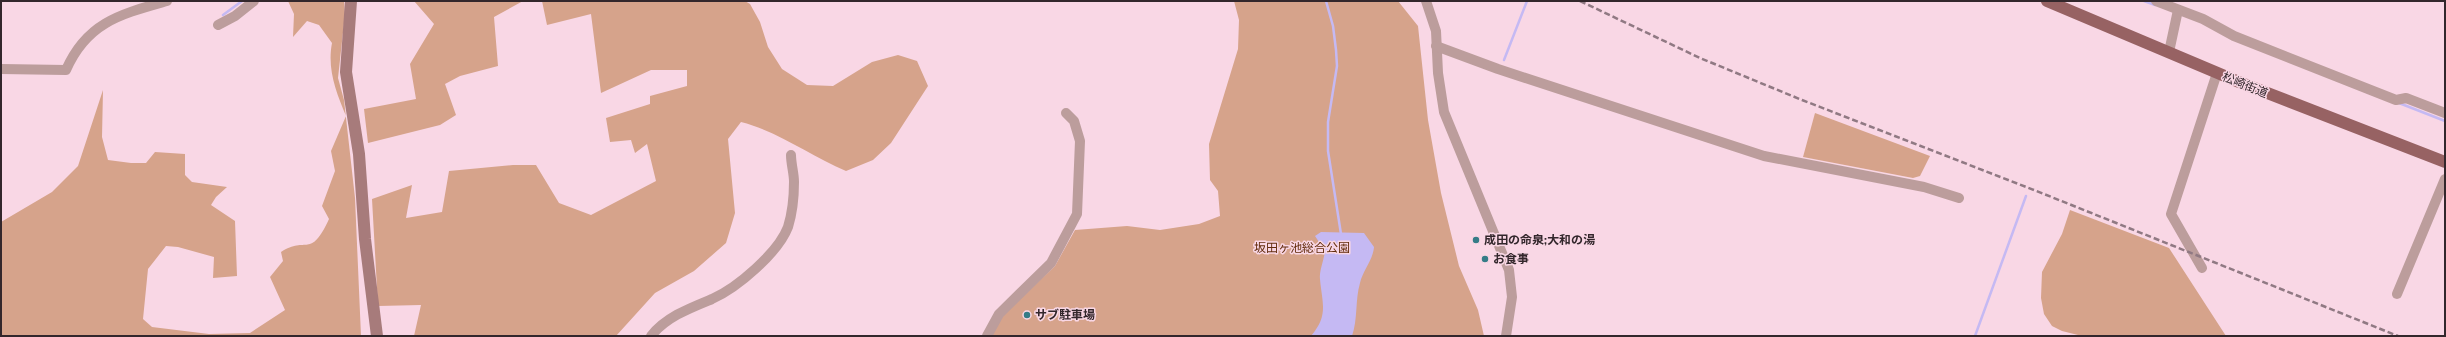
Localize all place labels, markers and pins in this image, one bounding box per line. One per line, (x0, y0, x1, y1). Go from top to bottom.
place label: 成田の命泉;大和の湯 (1484, 232, 1595, 248)
marker: 成田の命泉;大和の湯 (1471, 235, 1481, 245)
place label: お食事 (1493, 251, 1529, 267)
marker: お食事 (1480, 254, 1490, 264)
place label: サブ駐車場 (1035, 307, 1095, 323)
marker: サブ駐車場 (1022, 310, 1032, 320)

